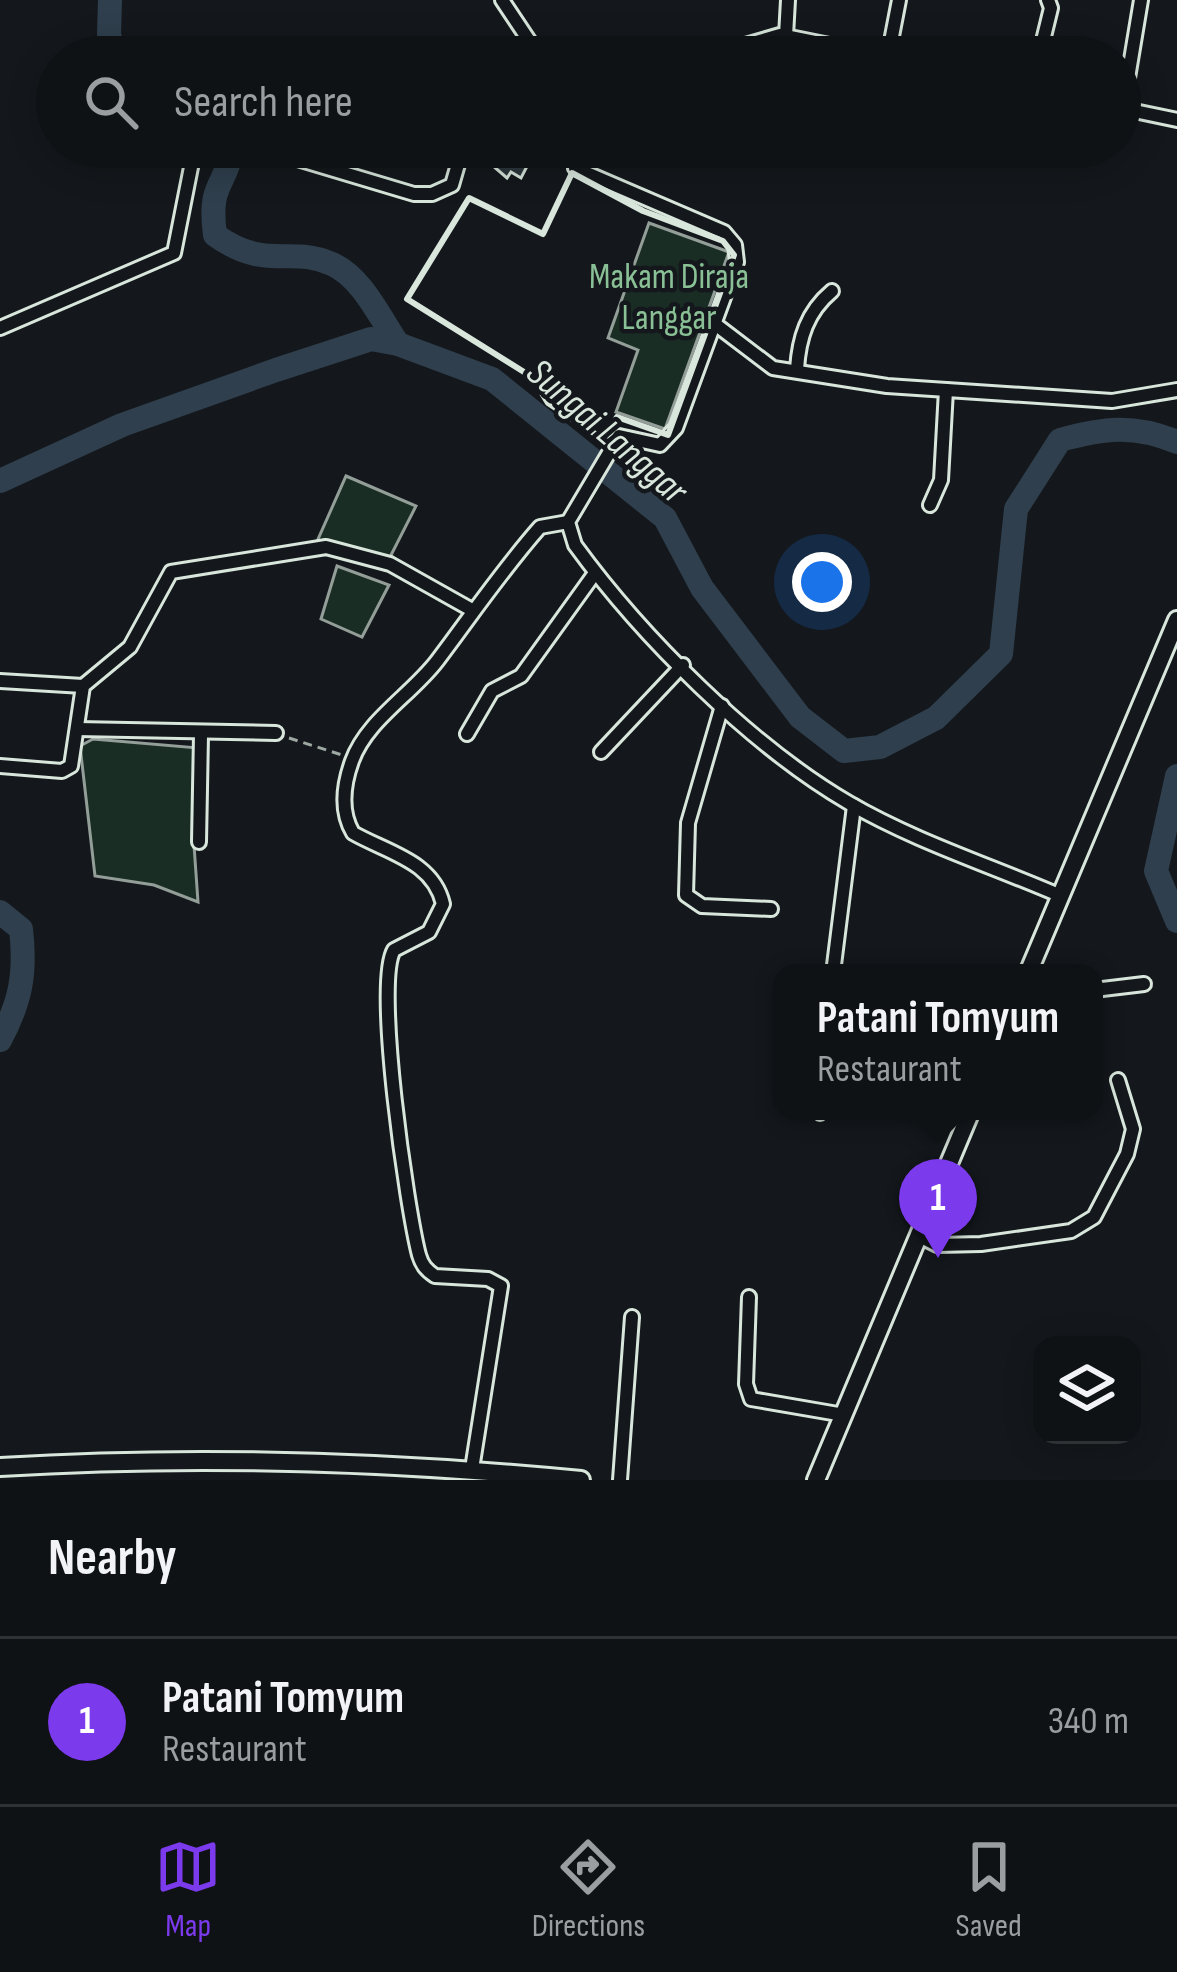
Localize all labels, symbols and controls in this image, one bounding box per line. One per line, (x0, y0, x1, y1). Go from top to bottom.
search box (36, 36, 1141, 168)
icon: search (78, 69, 144, 135)
text: Search here (174, 75, 353, 130)
park label: Makam Diraja Langgar (589, 256, 749, 340)
water label: Sungai Langgar (516, 349, 698, 516)
your location (792, 552, 852, 612)
popup (773, 964, 1103, 1120)
text: Patani Tomyum (817, 991, 1059, 1046)
text: Restaurant (817, 1046, 962, 1093)
pin: 1 (899, 1159, 977, 1258)
map controls (1033, 1336, 1141, 1444)
button: layers (1033, 1336, 1141, 1444)
text: Nearby (48, 1528, 177, 1589)
text: Patani Tomyum (162, 1671, 404, 1726)
text: 1 (79, 1698, 95, 1745)
text: 340 m (1048, 1698, 1129, 1745)
text: Restaurant (162, 1726, 307, 1773)
tab: Map (155, 1834, 221, 1946)
tab: Directions (532, 1834, 645, 1946)
tab: Saved (956, 1834, 1022, 1946)

